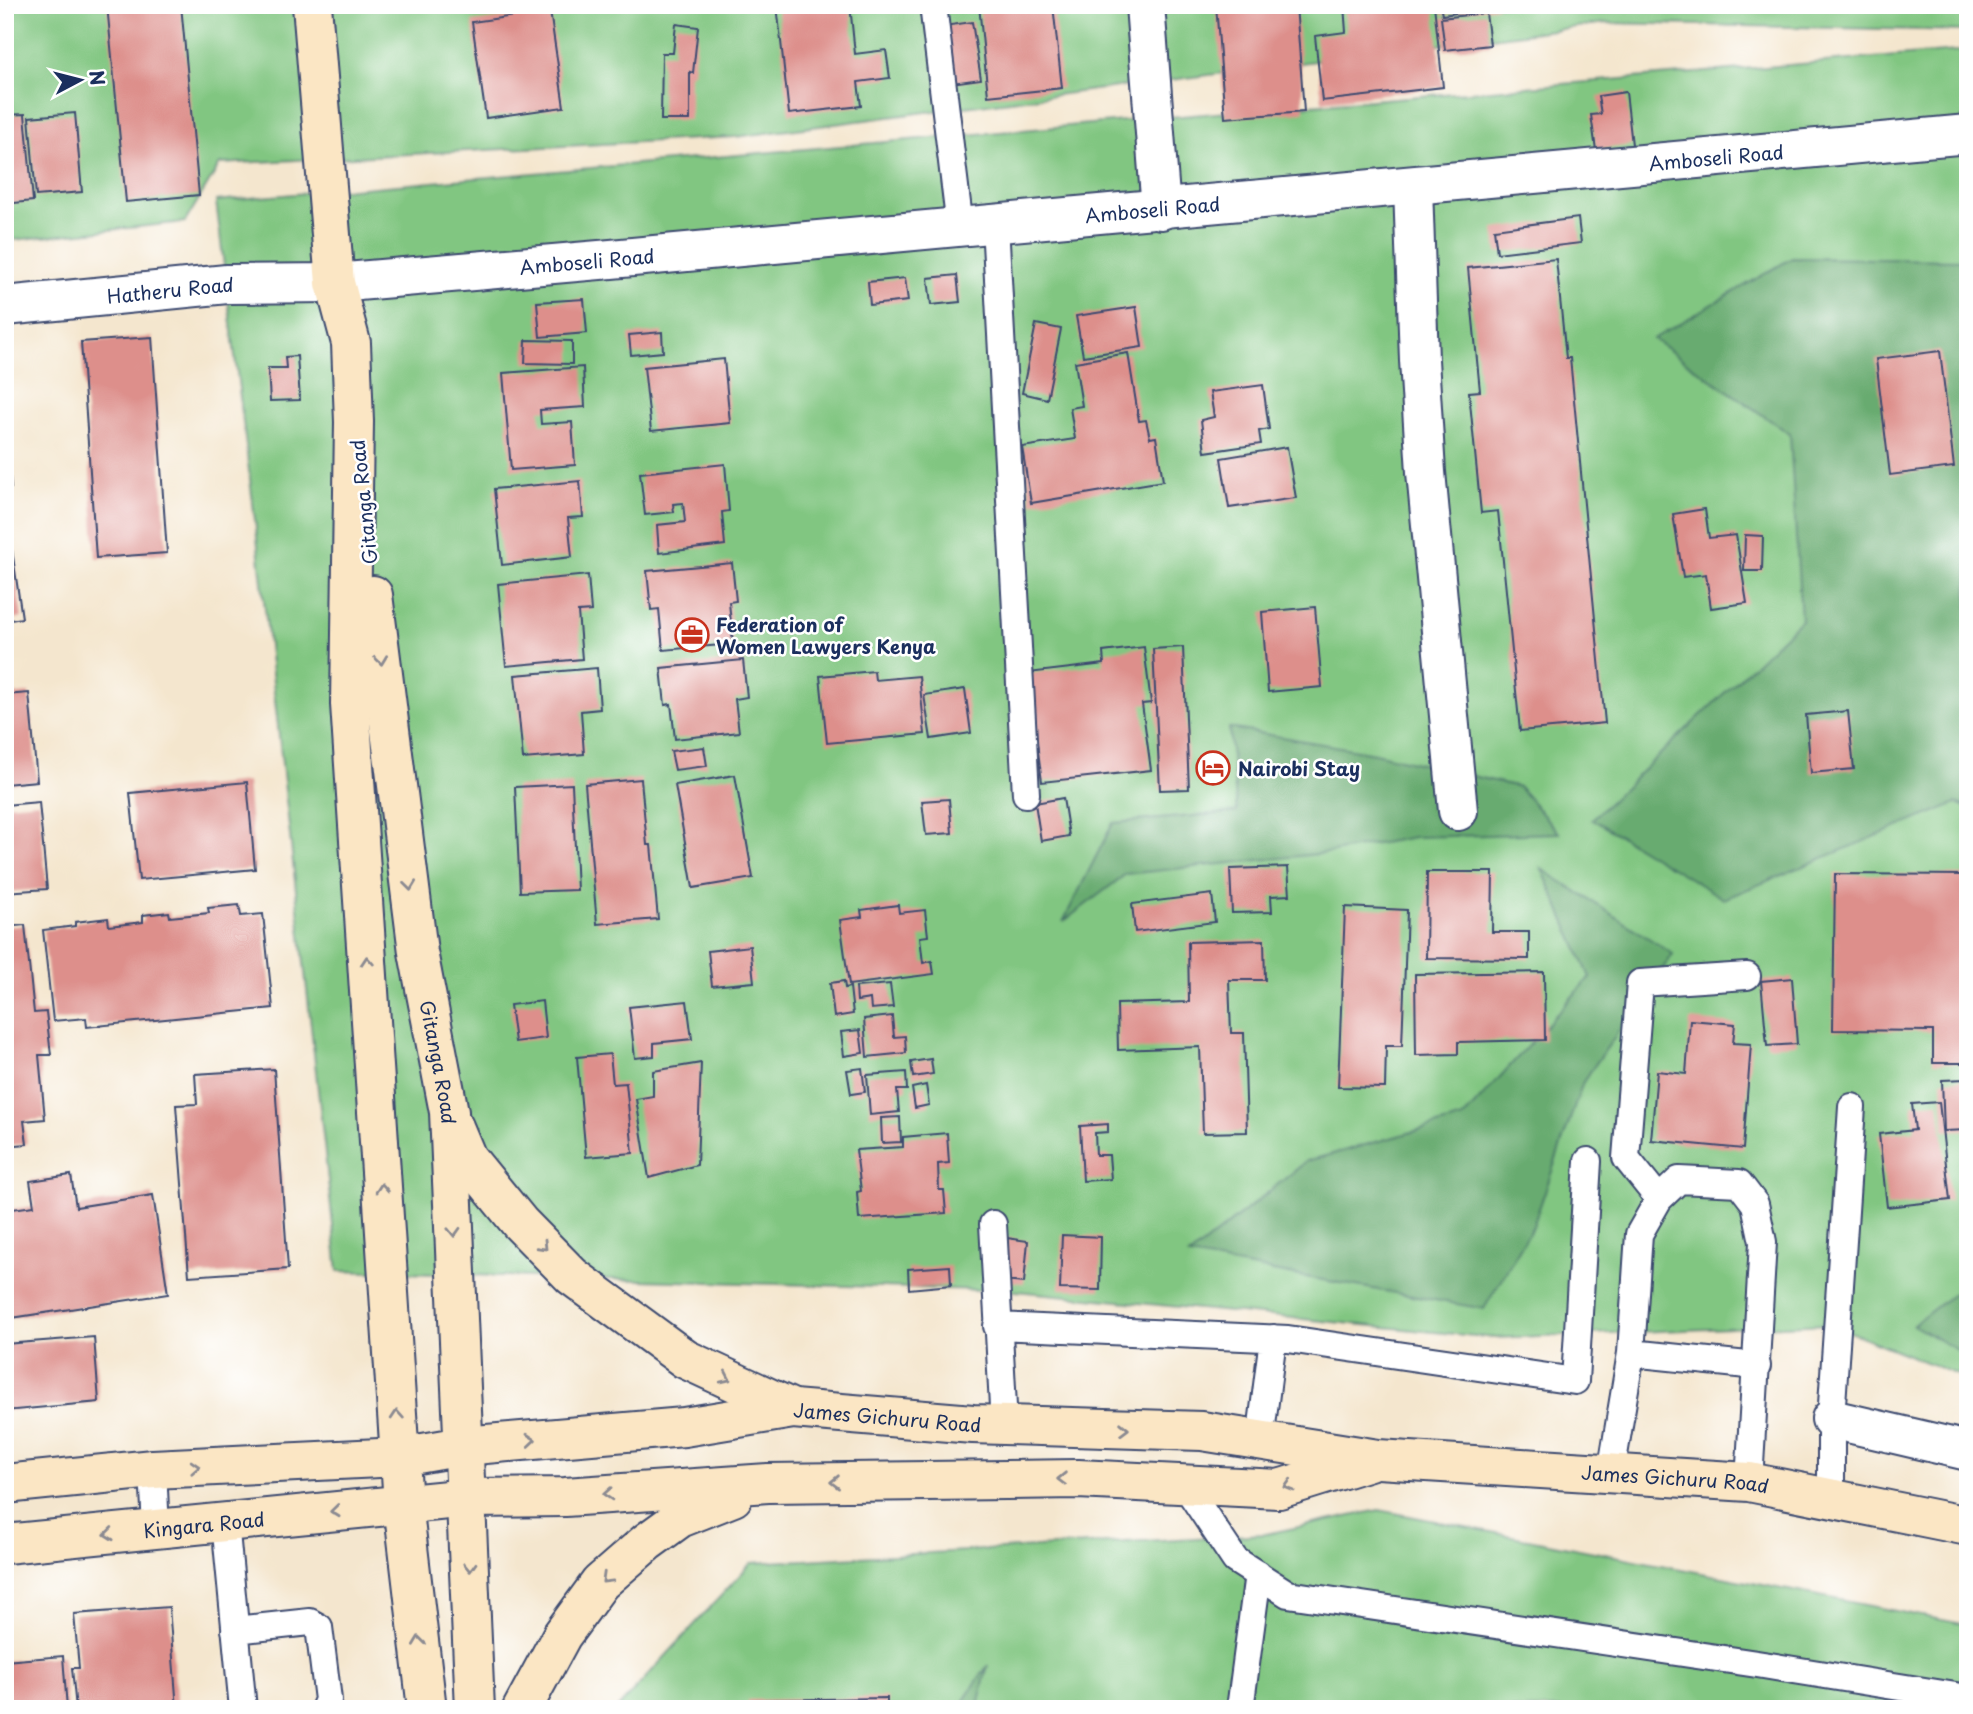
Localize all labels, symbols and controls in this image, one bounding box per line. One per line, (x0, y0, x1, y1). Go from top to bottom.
north arrow (46, 46, 116, 116)
text: N (83, 69, 113, 87)
street label: Amboseli Road (1647, 137, 1785, 177)
street label: Amboseli Road (1084, 189, 1221, 229)
street label: Amboseli Road (518, 241, 656, 281)
street label: Hatheru Road (106, 270, 234, 310)
street label: Gitanga Road (343, 438, 383, 566)
place label: Federation of Women Lawyers Kenya (716, 610, 936, 660)
office icon: Federation of Women Lawyers Kenya (673, 616, 711, 654)
one-way arrow (373, 654, 388, 666)
hotel icon: Nairobi Stay (1194, 749, 1232, 787)
place label: Nairobi Stay (1238, 754, 1360, 782)
one-way arrow (402, 880, 417, 892)
one-way arrow (360, 955, 375, 966)
street label: Gitanga Road (414, 998, 464, 1125)
one-way arrow (375, 1182, 390, 1193)
one-way arrow (446, 1227, 461, 1238)
one-way arrow (534, 1238, 547, 1251)
one-way arrow (719, 1370, 731, 1384)
street label: James Gichuru Road (792, 1395, 982, 1438)
one-way arrow (390, 1409, 405, 1420)
one-way arrow (1118, 1422, 1129, 1437)
one-way arrow (526, 1433, 537, 1448)
street label: James Gichuru Road (1580, 1458, 1772, 1500)
one-way arrow (190, 1459, 201, 1474)
one-way arrow (1056, 1471, 1067, 1487)
one-way arrow (829, 1475, 840, 1490)
one-way arrow (1283, 1477, 1295, 1492)
one-way arrow (602, 1486, 613, 1501)
one-way arrow (329, 1503, 340, 1518)
street label: Kingara Road (142, 1504, 266, 1544)
one-way arrow (103, 1526, 114, 1541)
one-way arrow (463, 1561, 478, 1572)
one-way arrow (601, 1571, 614, 1584)
one-way arrow (412, 1635, 427, 1646)

